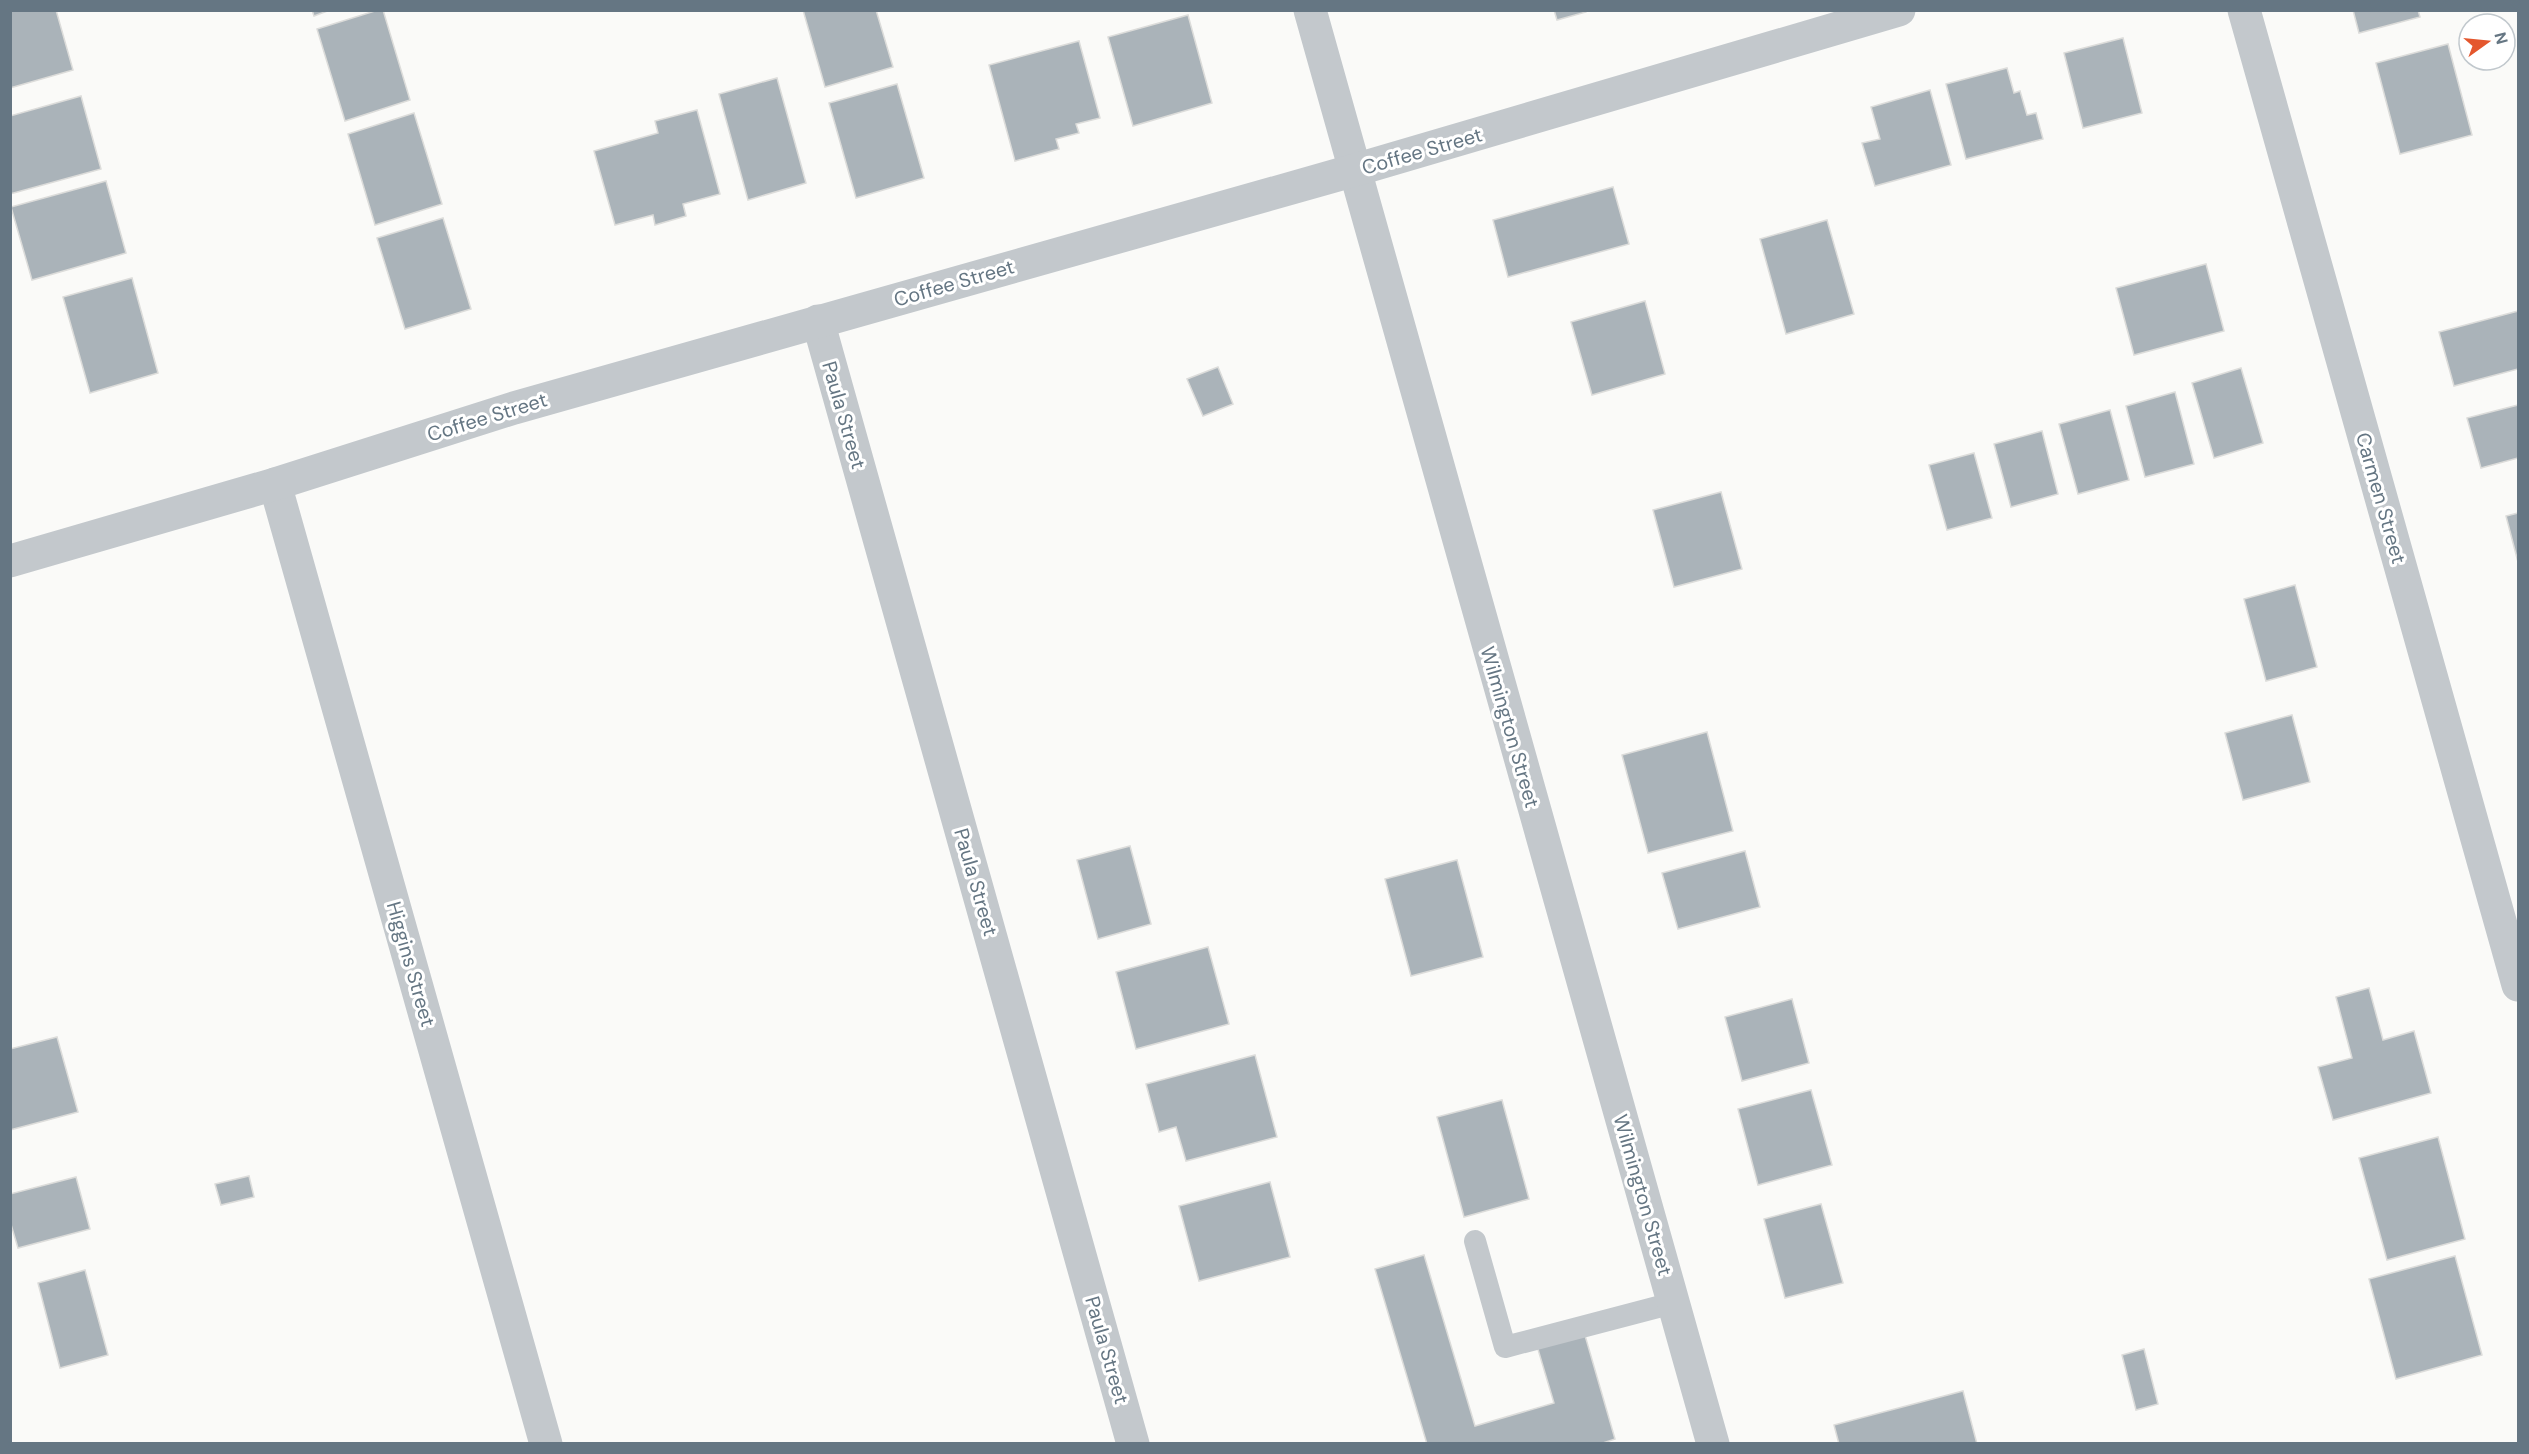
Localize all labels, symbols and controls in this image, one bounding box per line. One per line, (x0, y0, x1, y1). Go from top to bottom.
north arrow (2457, 12, 2517, 72)
text: N (2489, 30, 2513, 47)
street label: Coffee Street (1359, 121, 1485, 181)
street label: Coffee Street (891, 253, 1017, 313)
street label: Paula Street (816, 358, 872, 472)
street label: Coffee Street (424, 386, 550, 448)
street label: Carmen Street (2350, 429, 2412, 567)
street label: Wilmington Street (1475, 643, 1546, 811)
street label: Paula Street (948, 825, 1004, 939)
street label: Higgins Street (381, 898, 441, 1030)
street label: Wilmington Street (1608, 1111, 1679, 1279)
street label: Paula Street (1079, 1293, 1135, 1407)

